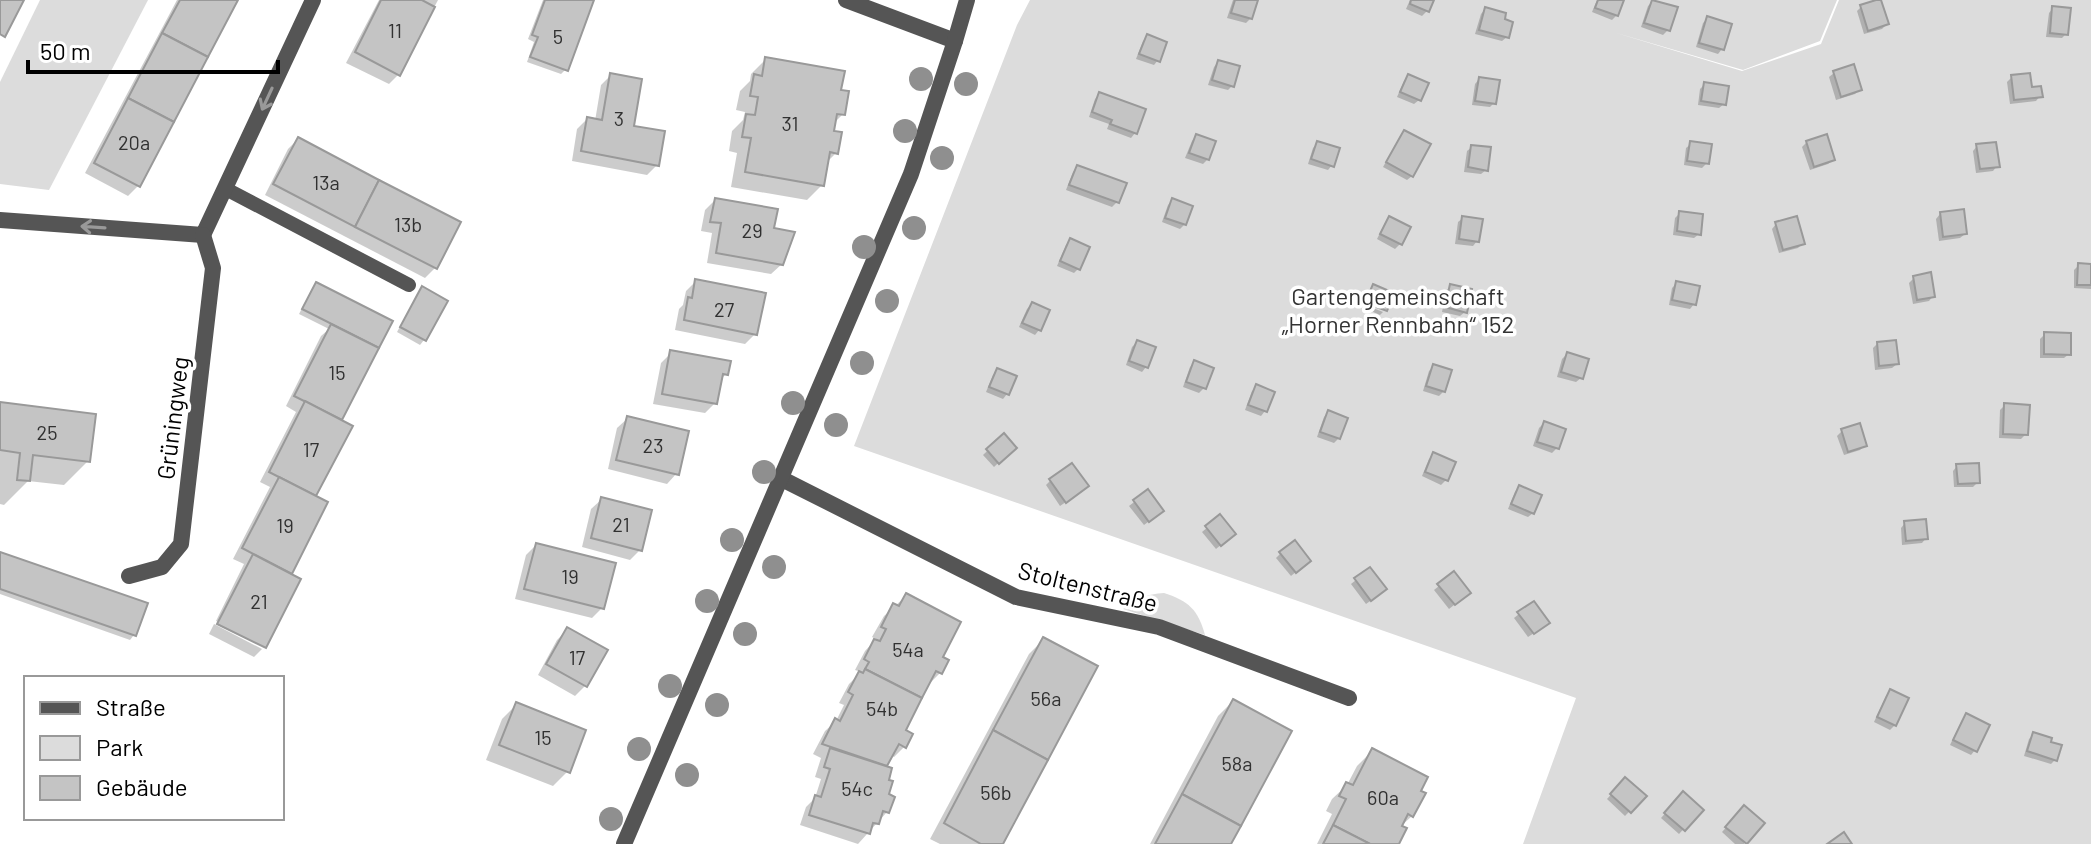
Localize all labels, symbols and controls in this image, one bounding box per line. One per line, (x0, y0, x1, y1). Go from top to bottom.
house number: 11 (388, 18, 402, 42)
scale bar (28, 24, 278, 74)
house number: 5 (553, 24, 563, 48)
text: 50 m (40, 36, 91, 65)
one-way arrow (259, 86, 274, 111)
house number: 3 (614, 106, 624, 130)
house number: 31 (781, 111, 799, 135)
house number: 20a (118, 130, 150, 154)
house number: 13a (312, 170, 340, 194)
house number: 13b (394, 212, 422, 236)
house number: 29 (741, 218, 763, 242)
one-way arrow (80, 219, 107, 234)
park label: Gartengemeinschaft „Horner Rennbahn“ 152 (1282, 281, 1514, 338)
house number: 27 (714, 297, 735, 321)
street label: Grüningweg (150, 355, 194, 481)
house number: 15 (328, 360, 346, 384)
house number: 25 (37, 420, 58, 444)
house number: 23 (643, 433, 663, 457)
house number: 17 (303, 437, 320, 461)
house number: 21 (612, 512, 630, 536)
house number: 19 (276, 513, 294, 537)
street label: Stoltenstraße (1015, 555, 1161, 617)
house number: 19 (561, 564, 579, 588)
house number: 21 (250, 589, 268, 613)
house number: 54a (892, 637, 924, 661)
house number: 17 (569, 645, 586, 669)
legend (24, 676, 284, 820)
house number: 56a (1031, 686, 1061, 710)
text: Straße (96, 692, 166, 721)
house number: 54b (866, 696, 898, 720)
house number: 15 (534, 725, 552, 749)
text: Park (96, 732, 143, 761)
house number: 58a (1222, 751, 1252, 775)
text: Gebäude (96, 772, 188, 801)
house number: 54c (841, 776, 873, 800)
house number: 56b (980, 780, 1012, 804)
house number: 60a (1367, 785, 1399, 809)

